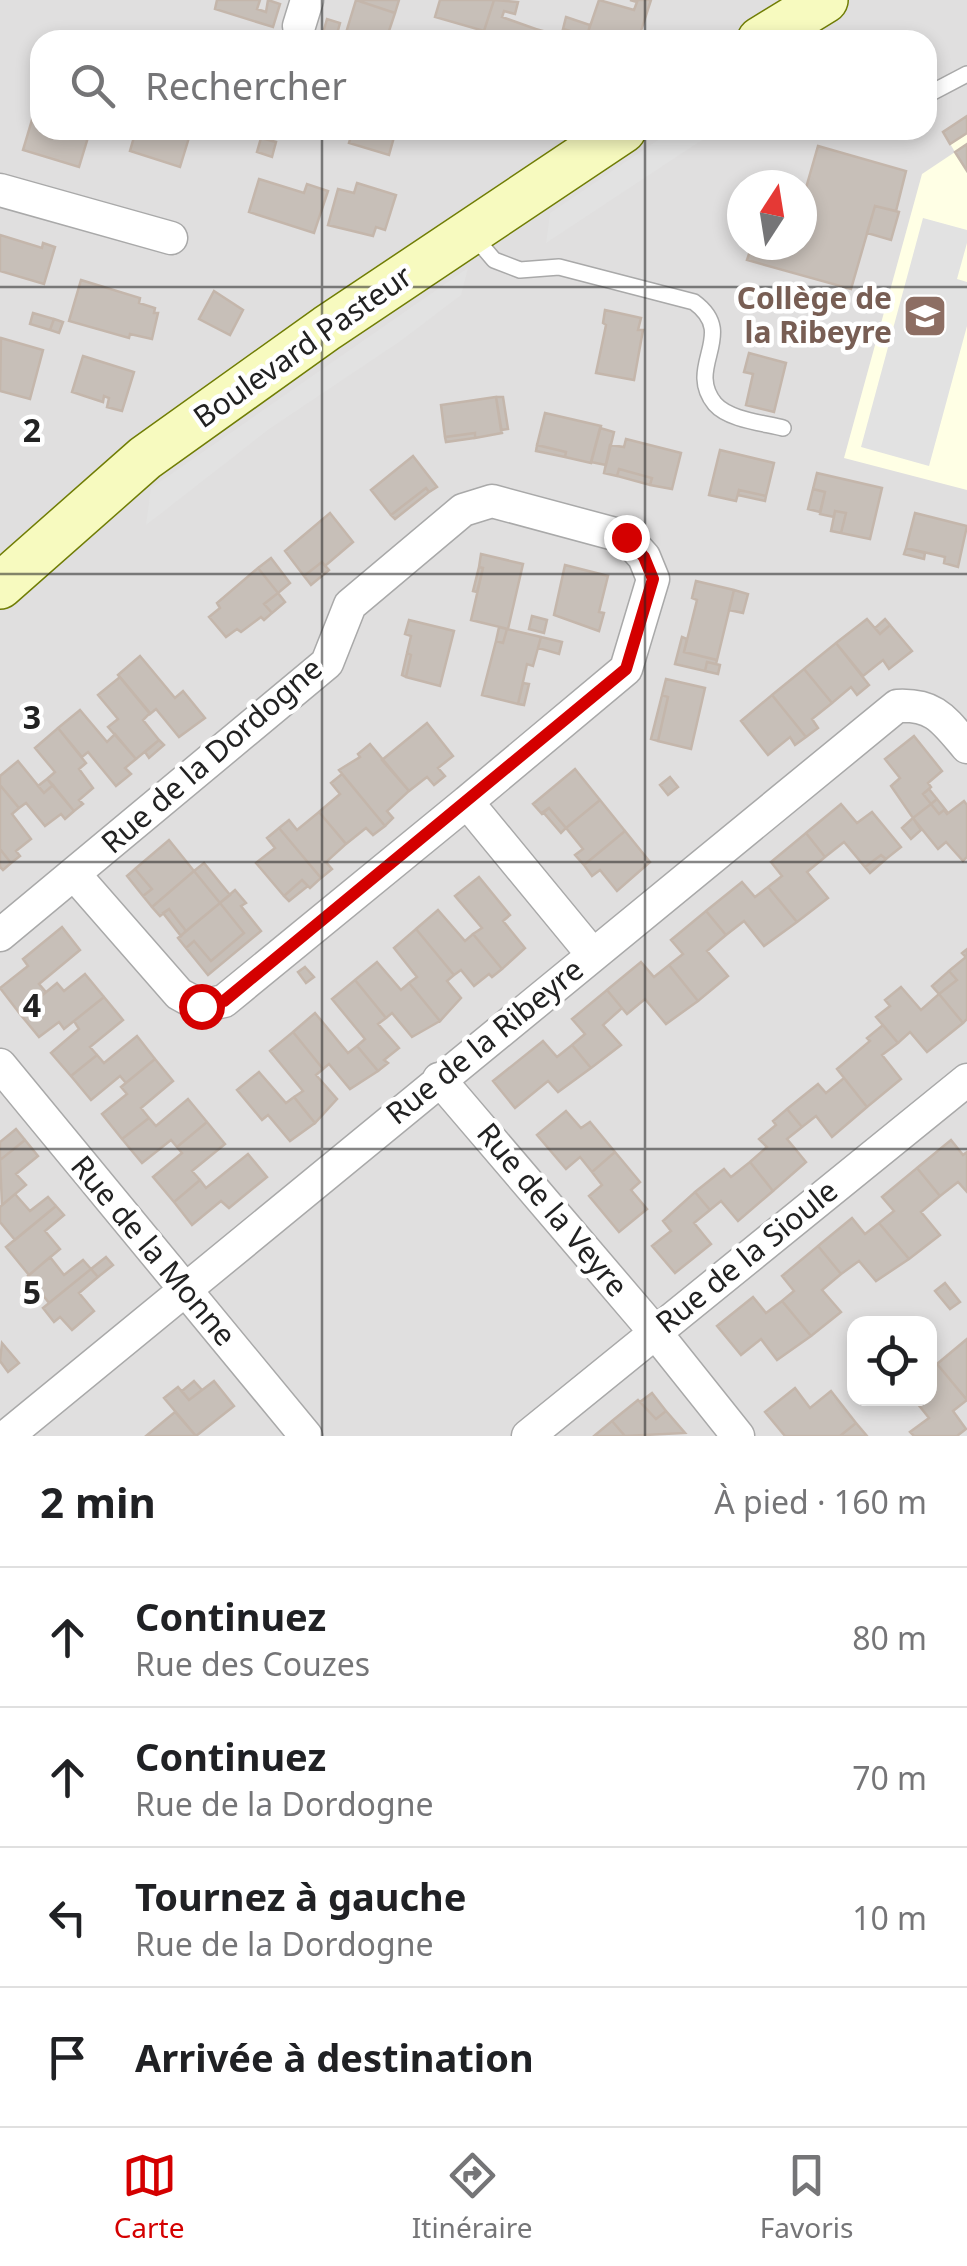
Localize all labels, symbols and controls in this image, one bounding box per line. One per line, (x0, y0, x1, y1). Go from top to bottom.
search box (30, 30, 937, 140)
icon: search (65, 58, 120, 113)
text: Rechercher (145, 59, 347, 111)
north arrow (727, 170, 817, 260)
street label: Boulevard Pasteur (185, 255, 420, 437)
place label: Collège de la Ribeyre (737, 277, 892, 352)
school or university icon: Collège de la Ribeyre (902, 293, 948, 339)
text: 2 (23, 408, 41, 451)
route end (604, 515, 650, 561)
street label: Rue de la Dordogne (92, 648, 330, 862)
text: 3 (23, 695, 41, 738)
street label: Rue de la Ribeyre (377, 949, 591, 1133)
text: 4 (23, 983, 41, 1026)
route start (179, 984, 225, 1030)
street label: Rue de la Veyre (468, 1113, 638, 1305)
street label: Rue de la Monne (62, 1146, 246, 1354)
street label: Rue de la Sioule (646, 1170, 846, 1342)
text: 5 (23, 1270, 41, 1313)
map controls (847, 1316, 937, 1406)
button: locate (847, 1316, 937, 1406)
text: 2 min (40, 1473, 156, 1530)
text: À pied · 160 m (714, 1480, 927, 1523)
text: Continuez (135, 1590, 326, 1642)
icon: ahead (40, 1610, 95, 1665)
text: 80 m (852, 1616, 927, 1659)
text: Rue des Couzes (135, 1642, 370, 1685)
text: Continuez (135, 1730, 326, 1782)
icon: ahead (40, 1750, 95, 1805)
text: 70 m (852, 1756, 927, 1799)
text: Rue de la Dordogne (135, 1782, 433, 1825)
text: Tournez à gauche (135, 1870, 466, 1922)
icon: left (40, 1890, 95, 1945)
text: 10 m (852, 1896, 927, 1939)
text: Rue de la Dordogne (135, 1922, 433, 1965)
icon: arrive (40, 2030, 95, 2085)
text: Arrivée à destination (135, 2031, 534, 2083)
tab: Carte (114, 2148, 185, 2246)
tab: Itinéraire (412, 2148, 532, 2246)
tab: Favoris (760, 2148, 853, 2246)

